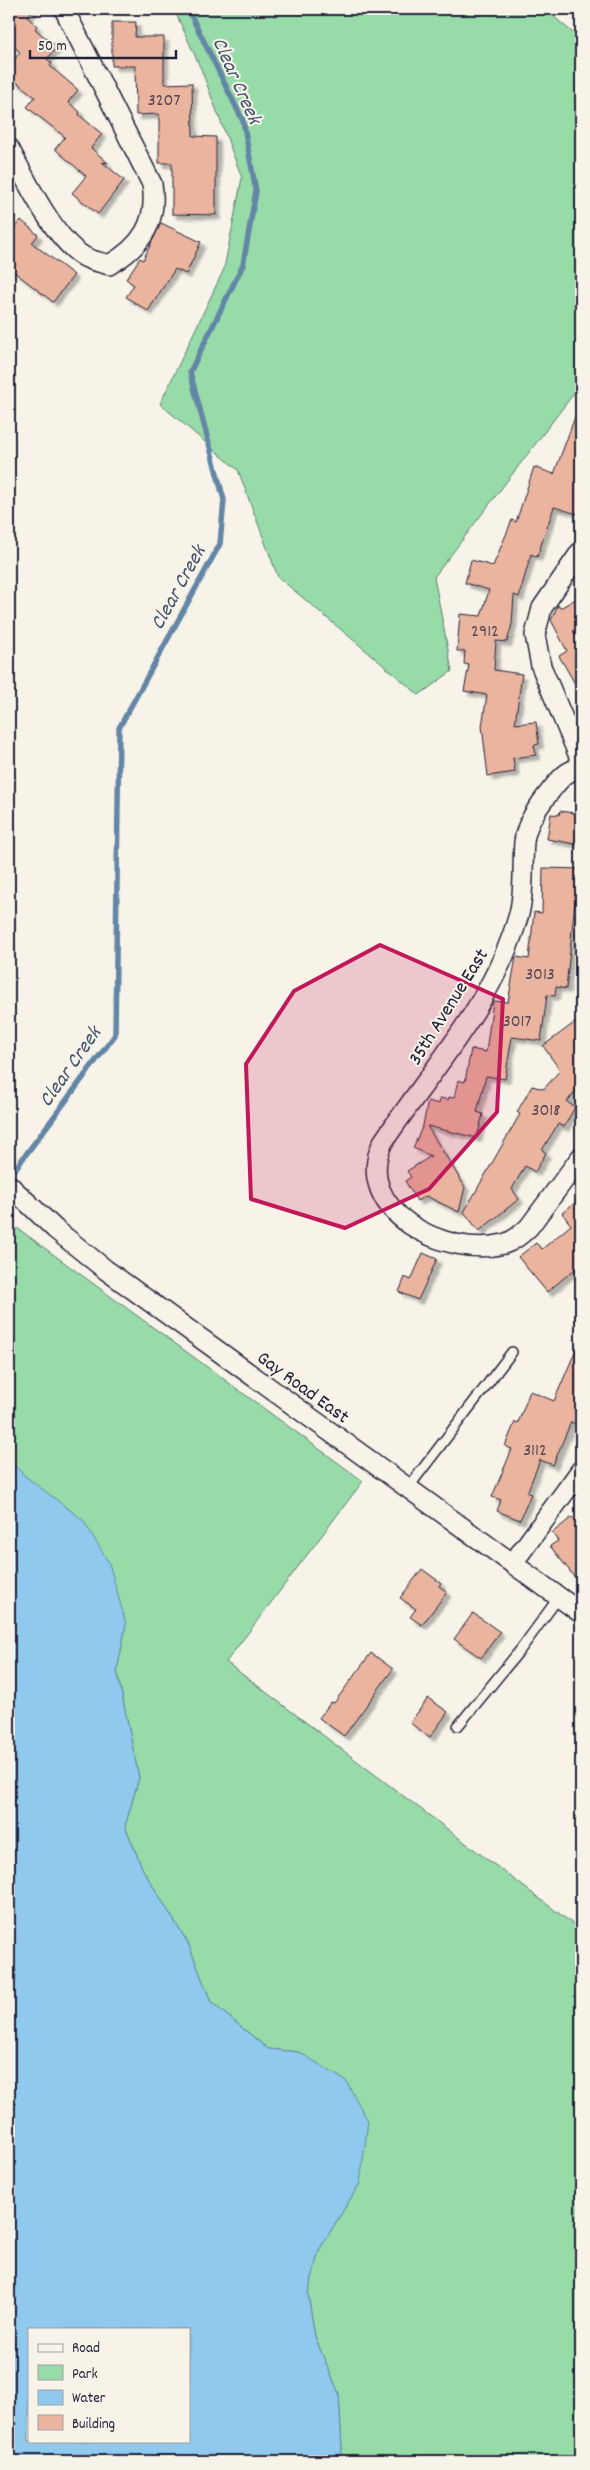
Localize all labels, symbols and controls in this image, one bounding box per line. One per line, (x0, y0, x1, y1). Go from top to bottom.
scale bar (30, 28, 176, 60)
water label: Clear Creek (203, 33, 269, 132)
text: 50 m (38, 36, 67, 58)
house number: 3207 (148, 89, 180, 114)
water label: Clear Creek (144, 539, 216, 636)
house number: 2912 (471, 620, 499, 645)
street label: 35th Avenue East (402, 944, 497, 1071)
house number: 3013 (525, 963, 555, 988)
house number: 3017 (503, 1010, 531, 1035)
water label: Clear Creek (33, 1019, 112, 1114)
house number: 3018 (532, 1099, 560, 1124)
street label: Gay Road East (250, 1345, 354, 1432)
house number: 3112 (523, 1439, 547, 1464)
legend (28, 2328, 190, 2442)
text: Road (72, 2338, 100, 2360)
text: Park (72, 2364, 98, 2386)
text: Water (72, 2388, 106, 2410)
text: Building (72, 2414, 115, 2436)

